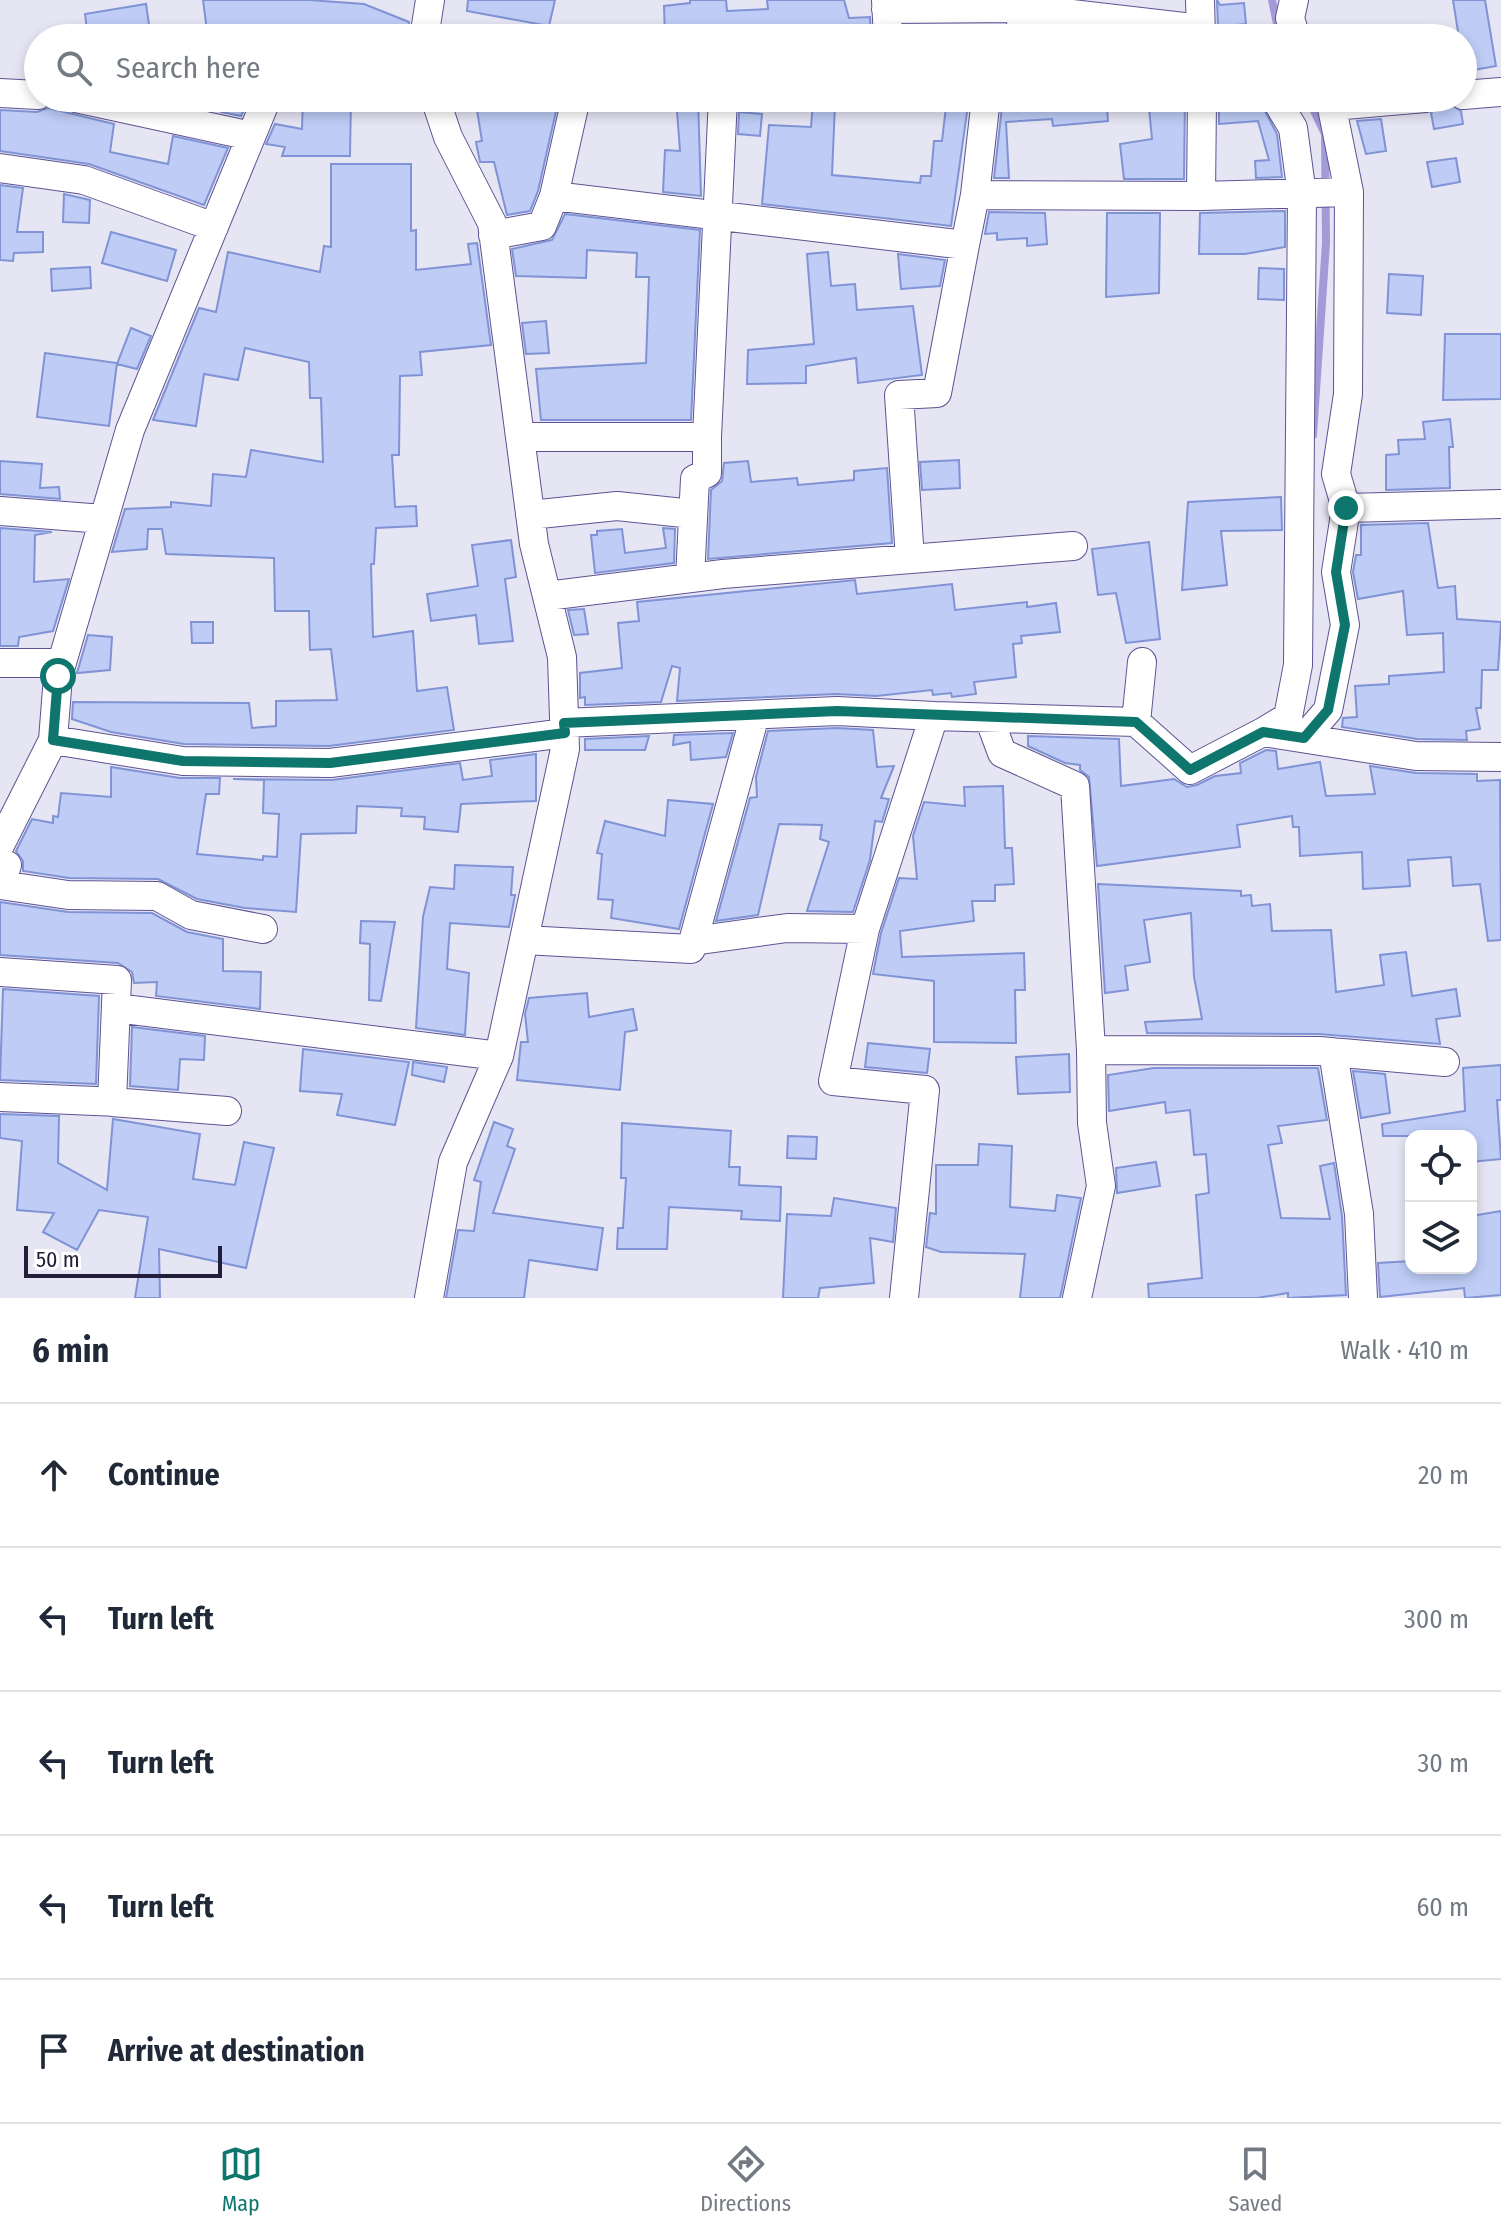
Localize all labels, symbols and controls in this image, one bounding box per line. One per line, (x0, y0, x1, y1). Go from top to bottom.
search box (24, 24, 1477, 112)
icon: search (52, 46, 96, 90)
text: Search here (116, 50, 261, 86)
route end (1328, 490, 1364, 526)
route start (40, 658, 76, 694)
map controls (1405, 1130, 1477, 1274)
button: locate (1405, 1130, 1477, 1202)
button: layers (1405, 1202, 1477, 1274)
scale bar (24, 1242, 222, 1278)
text: 50 m (36, 1246, 80, 1273)
text: 6 min (32, 1330, 109, 1371)
text: Walk · 410 m (1340, 1335, 1469, 1366)
icon: ahead (32, 1453, 76, 1497)
text: Continue (108, 1457, 220, 1493)
text: 20 m (1418, 1460, 1469, 1491)
icon: left (32, 1597, 76, 1641)
text: Turn left (108, 1601, 214, 1637)
text: 300 m (1404, 1604, 1469, 1635)
icon: left (32, 1741, 76, 1785)
text: Turn left (108, 1745, 214, 1781)
text: 30 m (1418, 1748, 1469, 1779)
icon: left (32, 1885, 76, 1929)
text: Turn left (108, 1889, 214, 1925)
text: 60 m (1416, 1892, 1469, 1923)
icon: arrive (32, 2029, 76, 2073)
text: Arrive at destination (108, 2033, 365, 2069)
tab: Map (219, 2142, 263, 2217)
tab: Directions (700, 2142, 791, 2217)
tab: Saved (1229, 2142, 1282, 2217)

